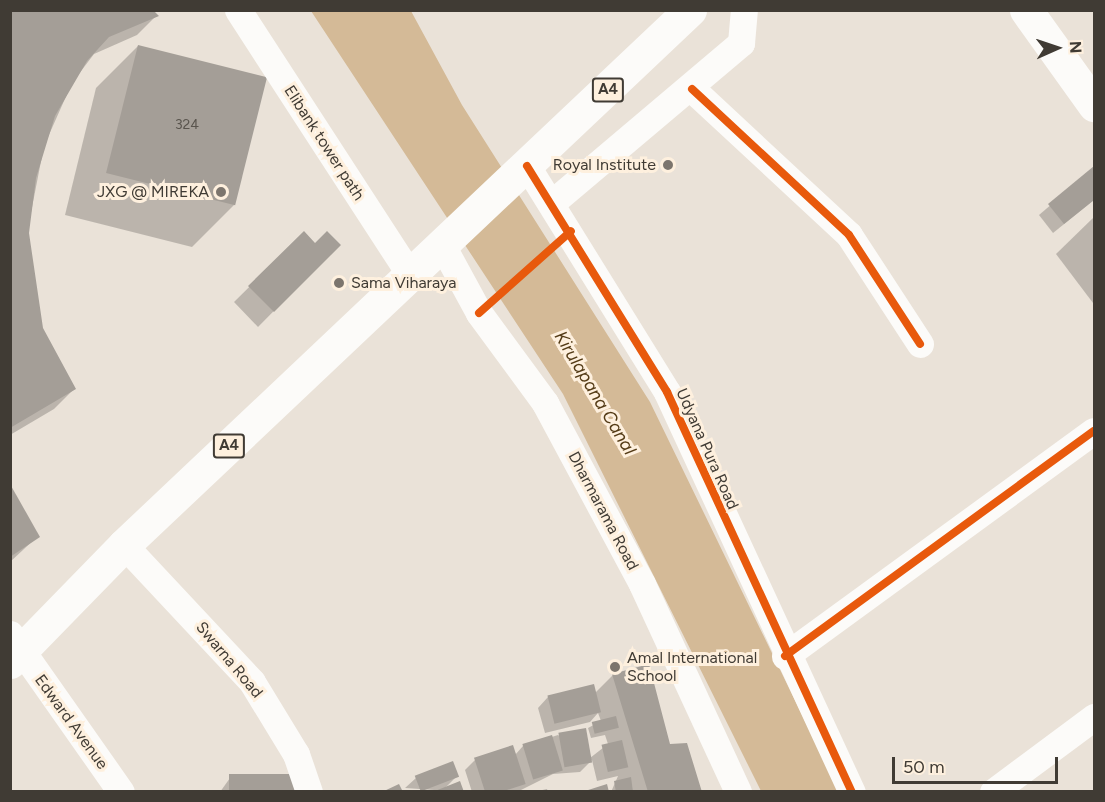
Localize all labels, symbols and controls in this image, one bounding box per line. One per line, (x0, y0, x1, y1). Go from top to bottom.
north arrow (1027, 18, 1087, 78)
text: N (1066, 40, 1085, 54)
road number: A4 (592, 78, 624, 102)
street label: Elibank tower path (280, 82, 368, 204)
house number: 324 (175, 117, 199, 133)
place label: Royal Institute (553, 155, 656, 175)
marker: Royal Institute (661, 158, 675, 172)
place label: JXG @ MIREKA (97, 182, 209, 202)
marker: JXG @ MIREKA (214, 185, 228, 199)
place label: Sama Viharaya (351, 273, 456, 293)
marker: Sama Viharaya (332, 276, 346, 290)
water label: Kirulapana Canal (550, 327, 640, 459)
street label: Udyana Pura Road (672, 385, 742, 513)
road number: A4 (212, 434, 246, 458)
street label: Dharmarama Road (564, 448, 642, 574)
street label: Swarna Road (192, 618, 266, 702)
place label: Amal International School (627, 648, 757, 686)
marker: Amal International School (608, 660, 622, 674)
street label: Edward Avenue (30, 671, 112, 773)
scale bar (895, 745, 1062, 783)
text: 50 m (903, 756, 945, 778)

